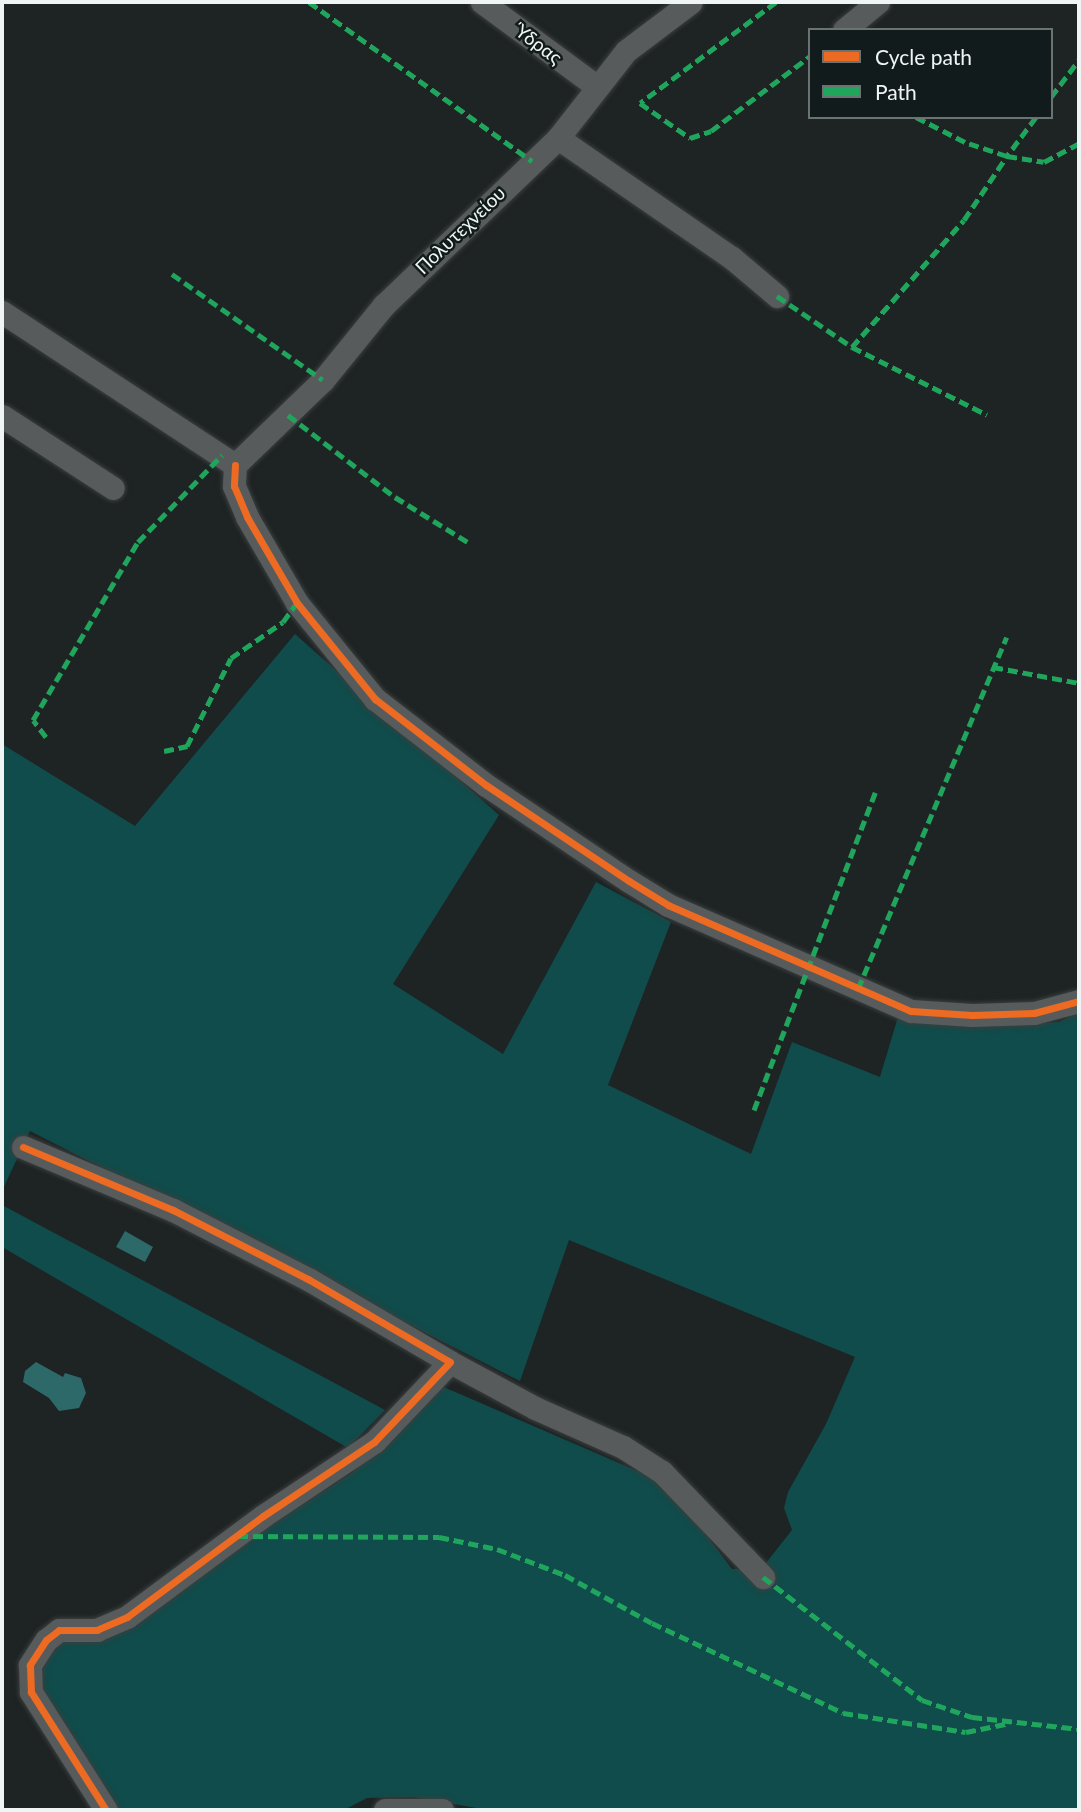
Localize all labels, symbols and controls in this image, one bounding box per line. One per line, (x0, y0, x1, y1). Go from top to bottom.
street label: Ύδρας (511, 19, 567, 69)
legend (808, 28, 1053, 119)
text: Cycle path (875, 44, 972, 69)
text: Path (875, 79, 917, 104)
street label: Πολυτεχνείου (410, 181, 510, 279)

